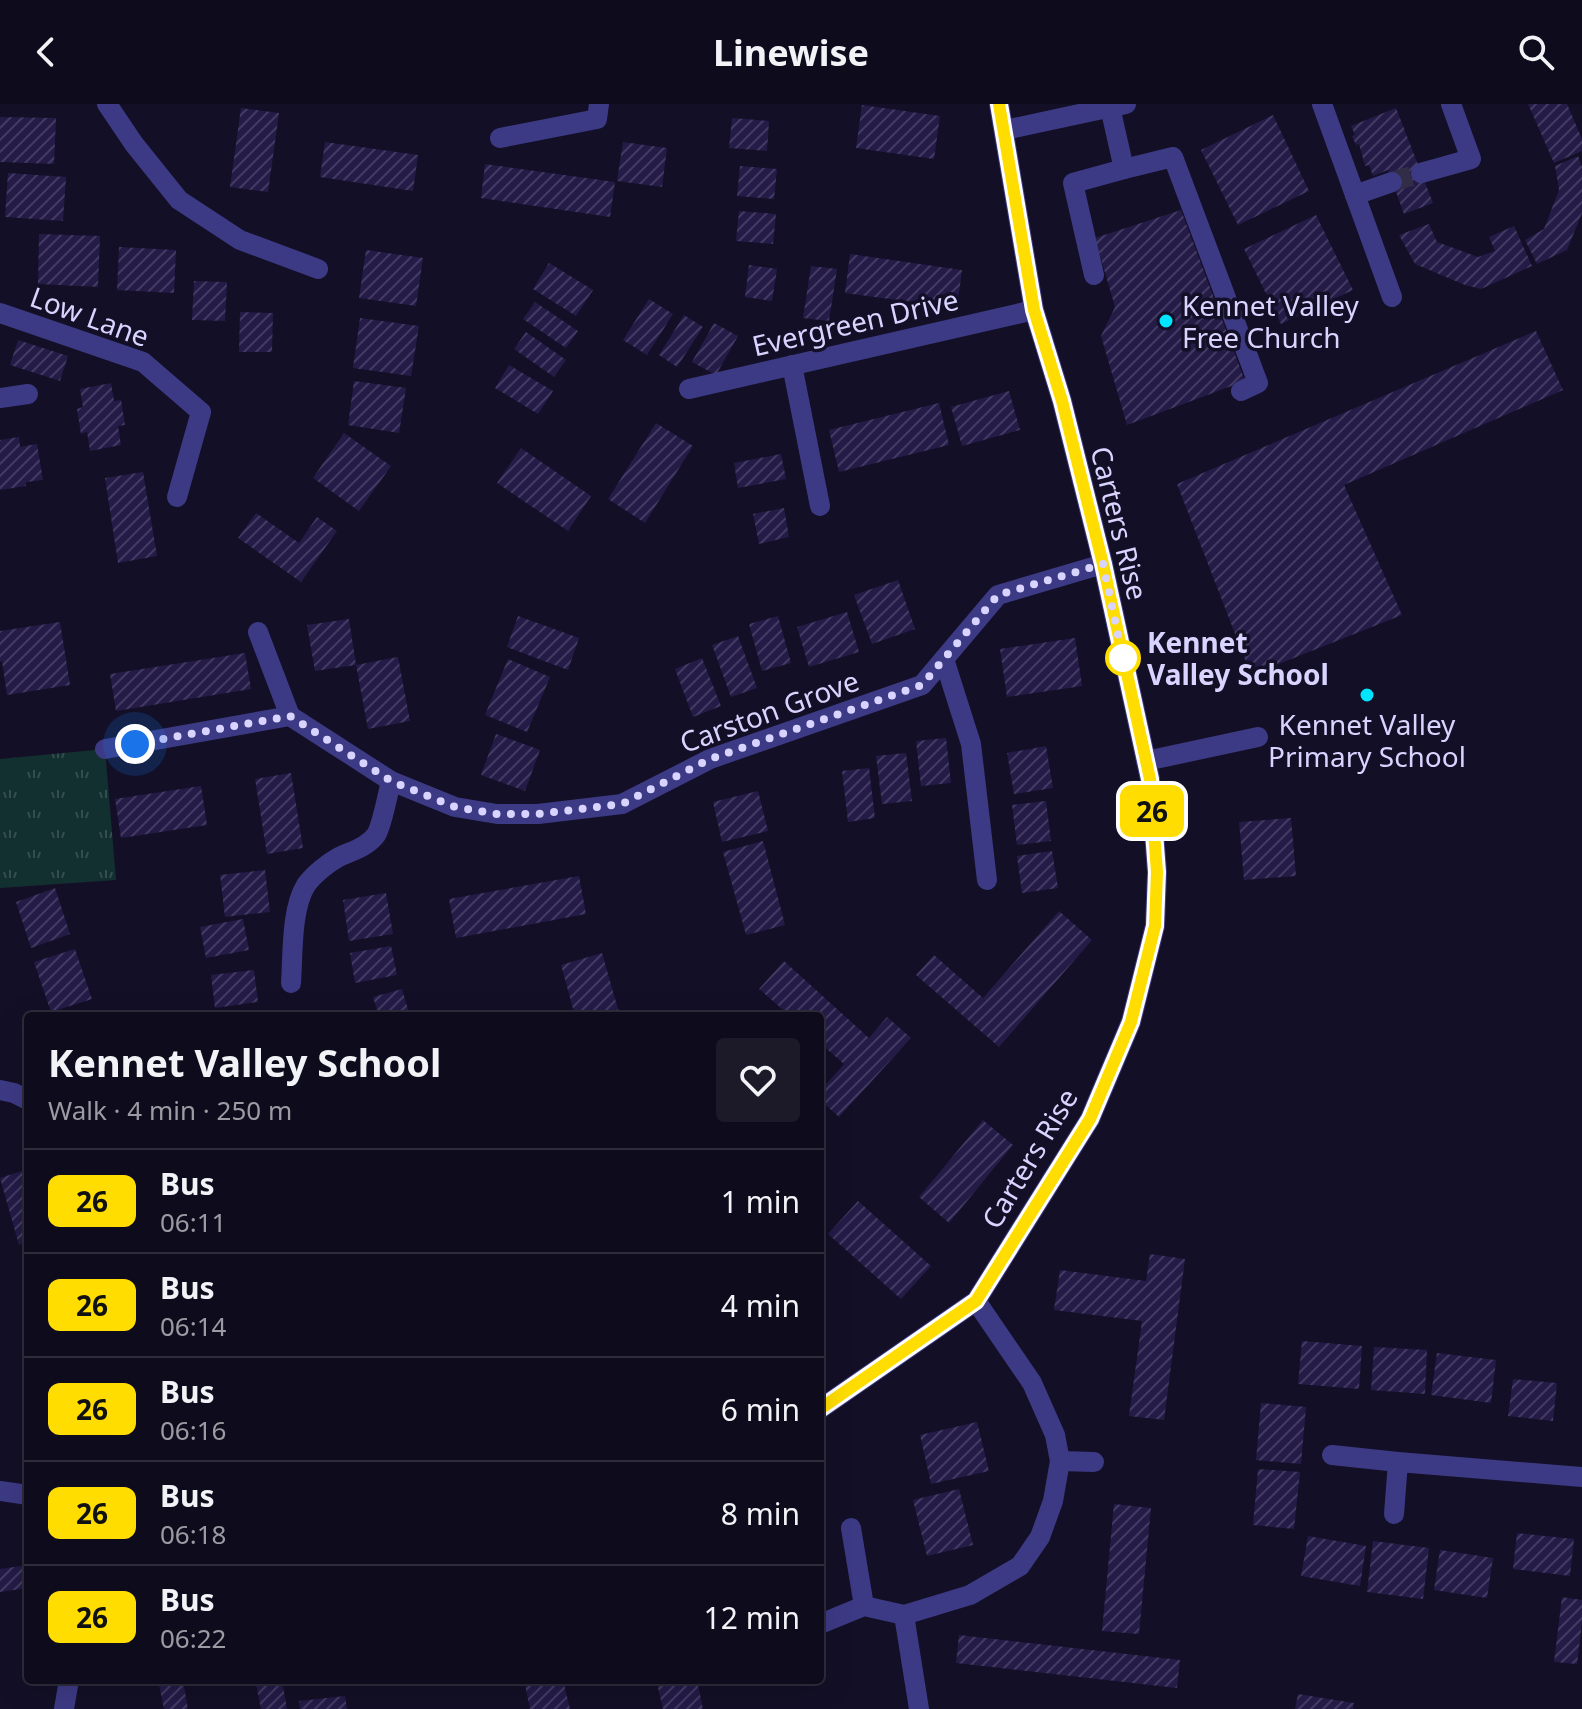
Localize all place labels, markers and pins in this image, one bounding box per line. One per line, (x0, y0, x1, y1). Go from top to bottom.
place label: Kennet Valley Free Church (1182, 286, 1360, 356)
marker: Kennet Valley Free Church (1157, 312, 1175, 330)
place label: Kennet Valley School (1147, 623, 1329, 693)
marker: Kennet Valley School (1106, 641, 1140, 675)
marker: Kennet Valley Primary School (1358, 686, 1376, 704)
place label: Kennet Valley Primary School (1268, 705, 1466, 775)

